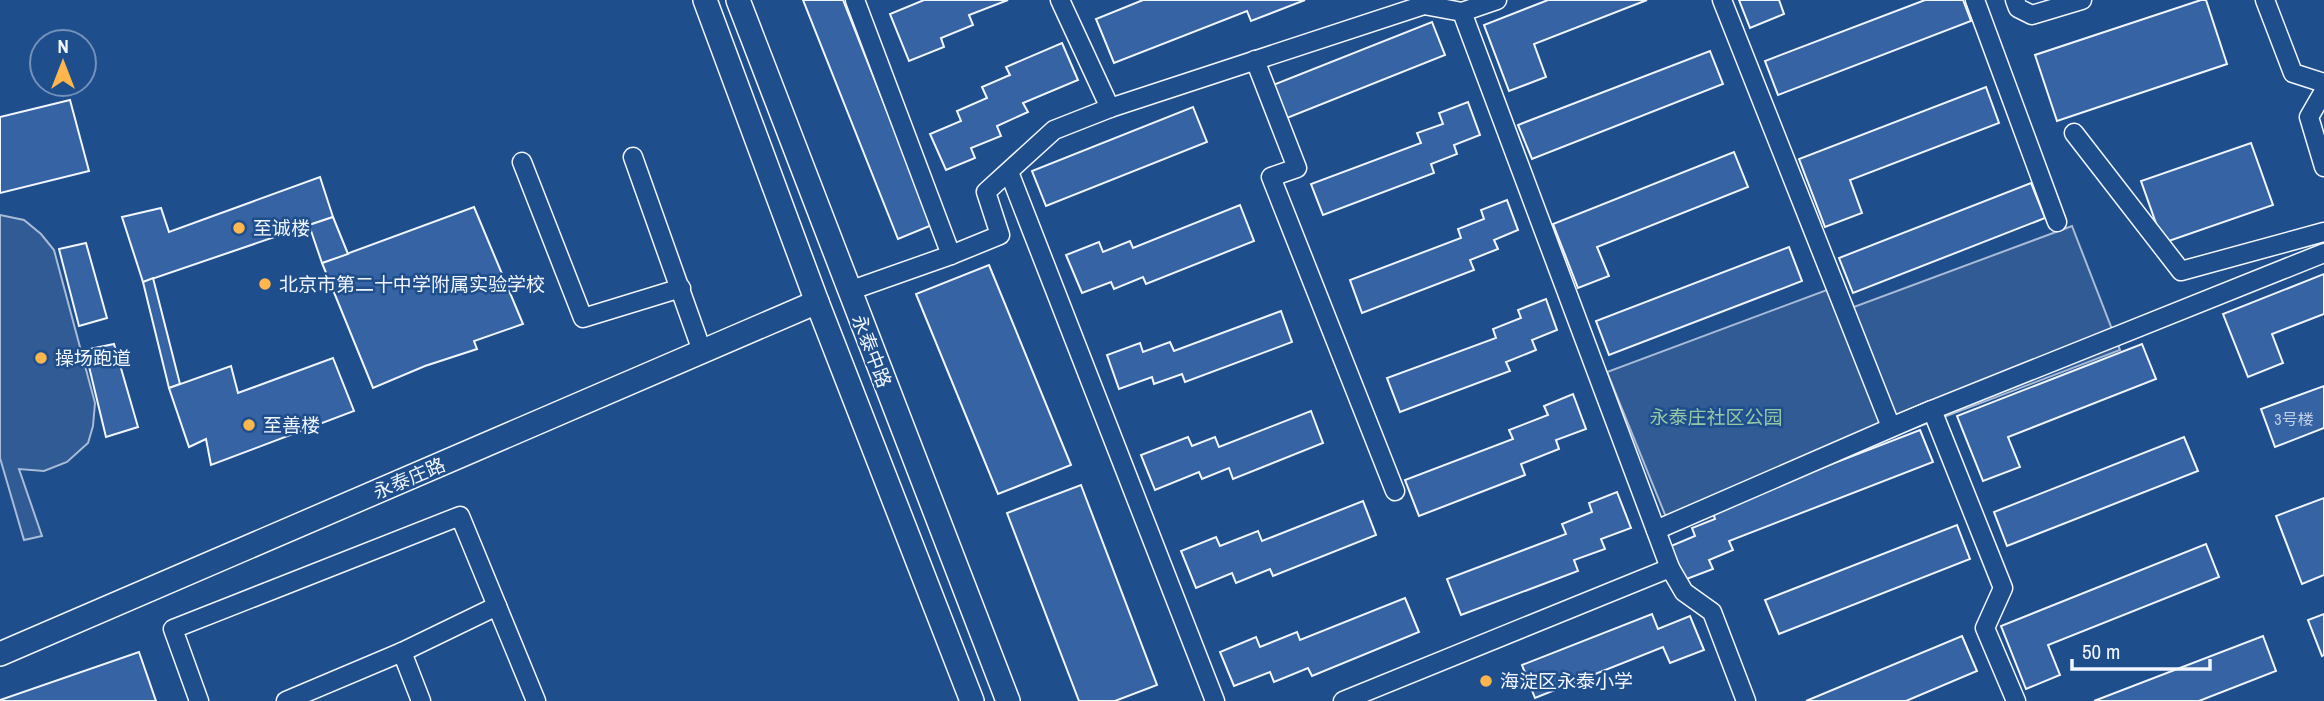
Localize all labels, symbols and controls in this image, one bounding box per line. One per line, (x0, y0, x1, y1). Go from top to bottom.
north arrow (28, 28, 98, 98)
text: N (57, 33, 69, 59)
place label: 至诚楼 (253, 215, 310, 241)
marker: 至诚楼 (231, 220, 247, 236)
place label: 北京市第二十中学附属实验学校 (279, 271, 545, 297)
marker: 北京市第二十中学附属实验学校 (257, 276, 273, 292)
street label: 永泰中路 (846, 311, 898, 391)
place label: 操场跑道 (55, 345, 131, 371)
marker: 操场跑道 (33, 350, 49, 366)
park label: 永泰庄社区公园 (1649, 404, 1783, 430)
house number: 3号楼 (2274, 408, 2314, 430)
place label: 至善楼 (263, 412, 320, 438)
marker: 至善楼 (241, 417, 257, 433)
street label: 永泰庄路 (369, 451, 449, 505)
scale bar (2072, 628, 2210, 672)
text: 50 m (2082, 637, 2120, 666)
place label: 海淀区永泰小学 (1500, 668, 1633, 694)
marker: 海淀区永泰小学 (1478, 673, 1494, 689)

